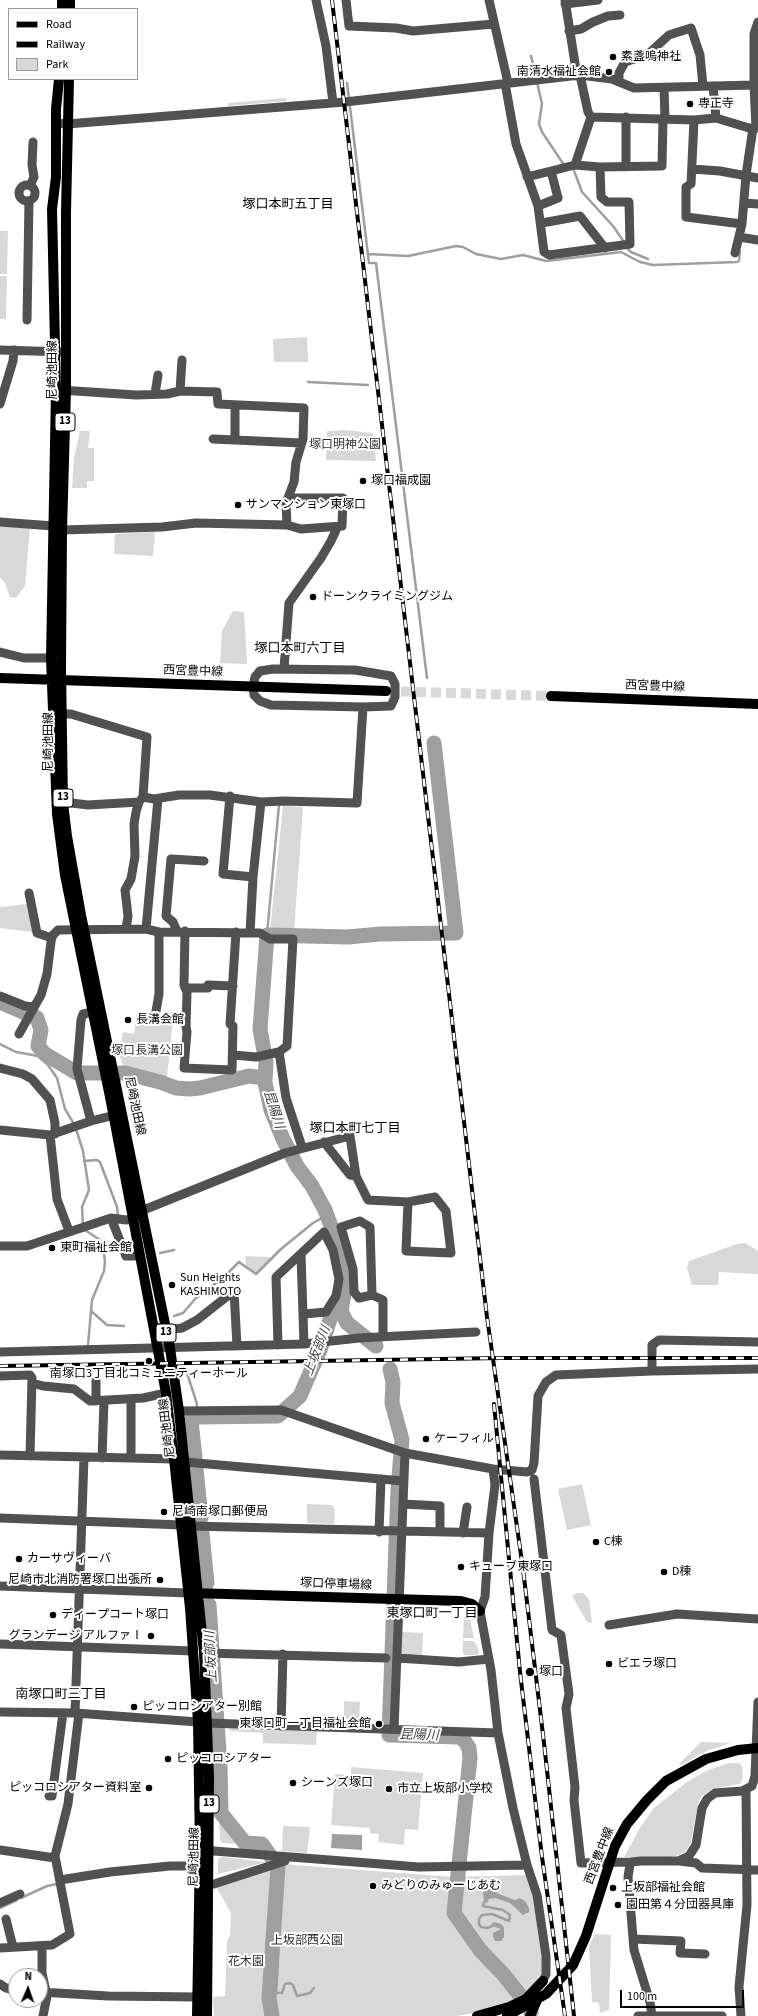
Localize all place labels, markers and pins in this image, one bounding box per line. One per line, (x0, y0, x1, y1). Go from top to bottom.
place label: 素盞嗚神社 (621, 50, 681, 64)
marker: 素盞嗚神社 (608, 52, 618, 62)
place label: 南清水福祉会館 (517, 65, 601, 79)
marker: 南清水福祉会館 (604, 67, 614, 77)
place label: 専正寺 (698, 97, 734, 111)
marker: 専正寺 (685, 99, 695, 109)
place label: 塚口福成園 (371, 474, 431, 488)
marker: 塚口福成園 (358, 476, 368, 486)
place label: サンマンション東塚口 (246, 498, 366, 512)
marker: サンマンション東塚口 (233, 500, 243, 510)
place label: ドーンクライミングジム (321, 590, 453, 604)
marker: ドーンクライミングジム (308, 592, 318, 602)
place label: 長溝会館 (136, 1013, 184, 1027)
marker: 長溝会館 (123, 1015, 133, 1025)
place label: 東町福祉会館 (60, 1241, 132, 1255)
marker: 東町福祉会館 (47, 1243, 57, 1253)
place label: Sun Heights KASHIMOTO (180, 1271, 241, 1299)
marker: Sun Heights KASHIMOTO (167, 1280, 177, 1290)
marker: 南塚口3丁目北コミュニティーホール (144, 1356, 154, 1366)
place label: 南塚口3丁目北コミュニティーホール (50, 1367, 248, 1381)
place label: ケーフィル (434, 1432, 494, 1446)
marker: ケーフィル (421, 1434, 431, 1444)
place label: 尼崎南塚口郵便局 (172, 1505, 268, 1519)
marker: 尼崎南塚口郵便局 (159, 1507, 169, 1517)
place label: C棟 (604, 1535, 623, 1549)
marker: C棟 (591, 1537, 601, 1547)
place label: カーサヴィーバ (27, 1552, 111, 1566)
marker: カーサヴィーバ (14, 1554, 24, 1564)
place label: キューブ東塚口 (469, 1560, 553, 1574)
marker: キューブ東塚口 (456, 1562, 466, 1572)
place label: D棟 (672, 1565, 691, 1579)
marker: D棟 (659, 1567, 669, 1577)
place label: 尼崎市北消防署塚口出張所 (8, 1573, 152, 1587)
marker: 尼崎市北消防署塚口出張所 (155, 1575, 165, 1585)
place label: ディープコート塚口 (61, 1608, 169, 1622)
marker: ディープコート塚口 (48, 1610, 58, 1620)
place label: グランデージ アルファⅠ (9, 1629, 143, 1643)
marker: グランデージ アルファⅠ (146, 1631, 156, 1641)
place label: ビエラ塚口 (617, 1657, 677, 1671)
marker: ビエラ塚口 (604, 1659, 614, 1669)
place label: 塚口 (539, 1665, 563, 1679)
marker: 塚口 (524, 1666, 536, 1678)
place label: ピッコロシアター別館 (142, 1700, 262, 1714)
marker: ピッコロシアター別館 (129, 1702, 139, 1712)
place label: 東塚口町一丁目福祉会館 (239, 1717, 371, 1731)
marker: 東塚口町一丁目福祉会館 (374, 1719, 384, 1729)
place label: ピッコロシアター (176, 1752, 272, 1766)
marker: ピッコロシアター (163, 1754, 173, 1764)
place label: シーンズ塚口 (301, 1776, 373, 1790)
marker: シーンズ塚口 (288, 1778, 298, 1788)
place label: ピッコロシアター資料室 (9, 1781, 141, 1795)
place label: 市立上坂部小学校 (397, 1782, 493, 1796)
marker: ピッコロシアター資料室 (144, 1783, 154, 1793)
marker: 市立上坂部小学校 (384, 1784, 394, 1794)
place label: みどりのみゅーじあむ (381, 1879, 501, 1893)
marker: みどりのみゅーじあむ (368, 1881, 378, 1891)
place label: 上坂部福祉会館 (621, 1881, 705, 1895)
marker: 上坂部福祉会館 (608, 1883, 618, 1893)
place label: 園田第４分団器具庫 (626, 1898, 734, 1912)
marker: 園田第４分団器具庫 (613, 1900, 623, 1910)

